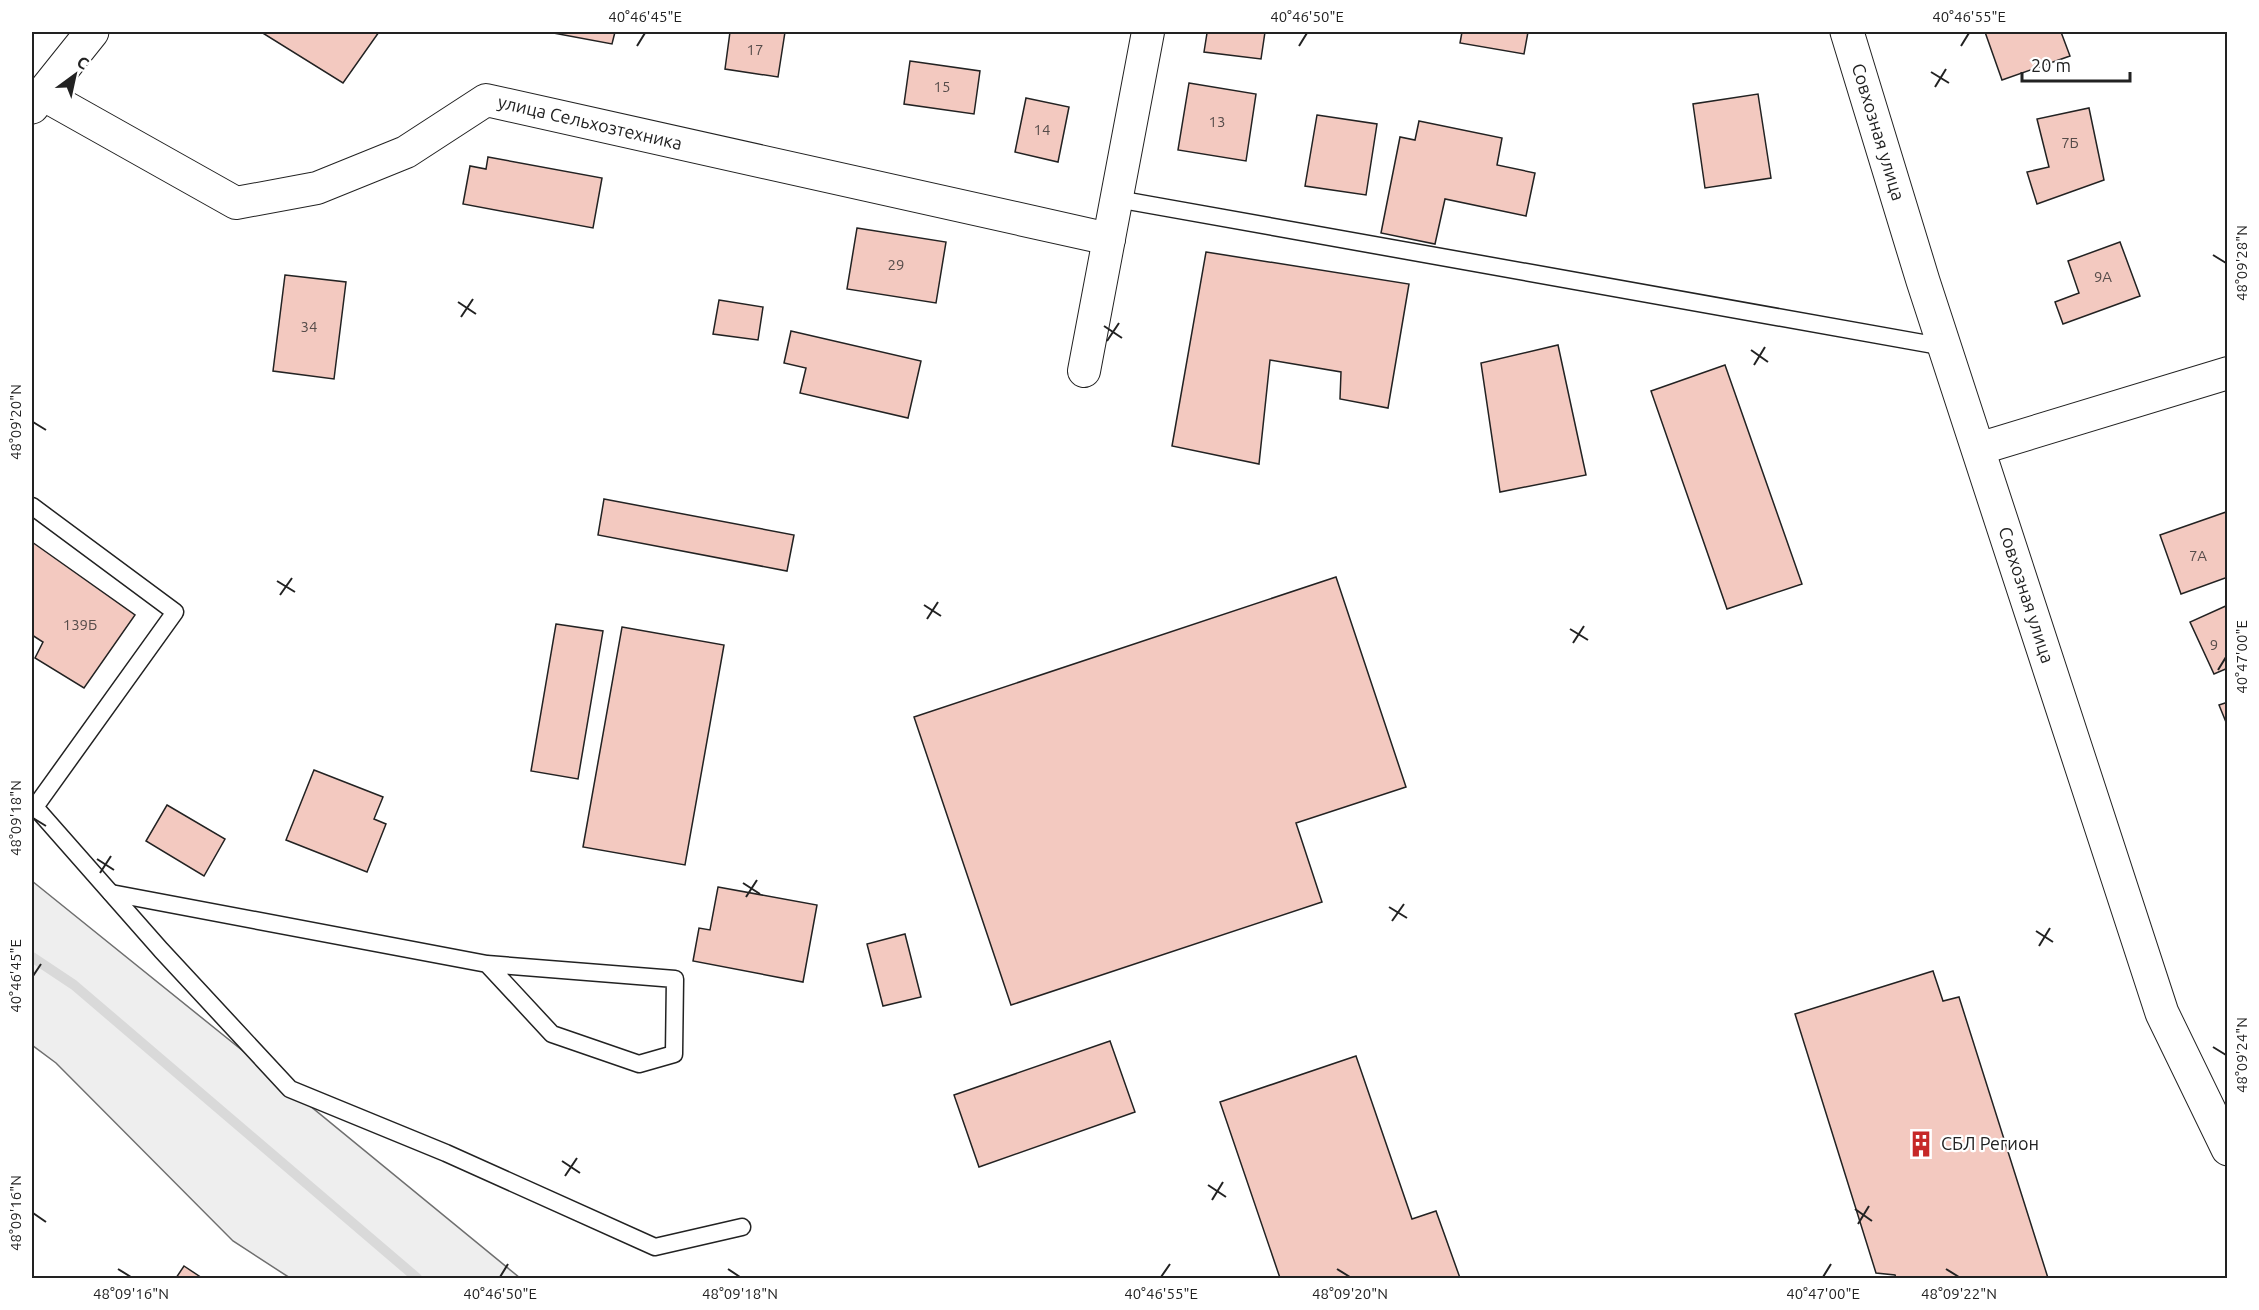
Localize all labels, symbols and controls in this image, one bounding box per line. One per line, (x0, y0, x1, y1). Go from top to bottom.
text: 40°46'45"E (608, 8, 682, 25)
text: 40°46'50"E (1270, 8, 1344, 25)
text: 40°46'55"E (1932, 8, 2006, 25)
house number: 17 (747, 41, 763, 58)
north arrow (45, 45, 105, 105)
scale bar (2022, 45, 2130, 83)
text: С (74, 52, 92, 73)
text: 20 m (2031, 55, 2071, 75)
street label: Совхозная улица (1849, 61, 1909, 203)
house number: 15 (934, 78, 950, 95)
street label: улица Сельхозтехника (496, 91, 684, 153)
house number: 13 (1209, 113, 1225, 130)
house number: 14 (1034, 121, 1050, 138)
house number: 7Б (2061, 134, 2079, 151)
text: 48°09'28"N (2233, 225, 2250, 301)
house number: 29 (888, 256, 904, 273)
house number: 9А (2094, 268, 2112, 285)
house number: 34 (301, 318, 317, 335)
text: 48°09'20"N (7, 384, 24, 460)
street label: Совхозная улица (1995, 524, 2058, 665)
house number: 7А (2189, 547, 2207, 564)
house number: 139Б (63, 616, 97, 633)
text: 40°47'00"E (2233, 620, 2250, 694)
house number: 9 (2210, 636, 2218, 653)
text: 48°09'18"N (7, 780, 24, 856)
text: 40°46'45"E (7, 939, 24, 1013)
text: 48°09'24"N (2233, 1017, 2250, 1093)
building icon: СБЛ Регион (1906, 1129, 1936, 1159)
place label: СБЛ Регион (1941, 1133, 2039, 1153)
text: 48°09'16"N (7, 1175, 24, 1251)
text: 48°09'16"N (93, 1285, 169, 1302)
text: 40°46'50"E (463, 1285, 537, 1302)
text: 48°09'18"N (702, 1285, 778, 1302)
text: 40°46'55"E (1124, 1285, 1198, 1302)
text: 48°09'20"N (1312, 1285, 1388, 1302)
text: 40°47'00"E (1786, 1285, 1860, 1302)
text: 48°09'22"N (1921, 1285, 1997, 1302)

